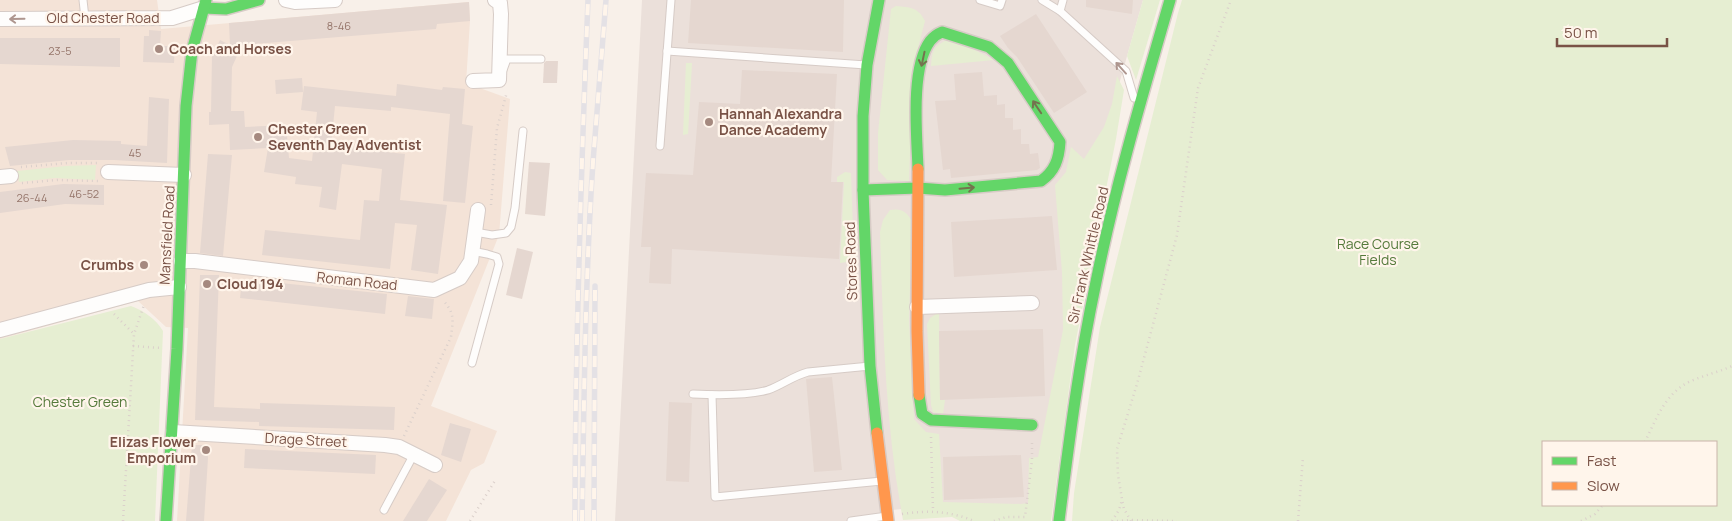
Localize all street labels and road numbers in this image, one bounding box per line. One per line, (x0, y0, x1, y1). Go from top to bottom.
street label: Old Chester Road (47, 8, 159, 27)
street label: Mansfield Road (154, 185, 179, 285)
street label: Sir Frank Whittle Road (1063, 185, 1113, 325)
street label: Stores Road (840, 221, 861, 301)
street label: Roman Road (316, 267, 398, 294)
street label: Drage Street (264, 428, 348, 451)

